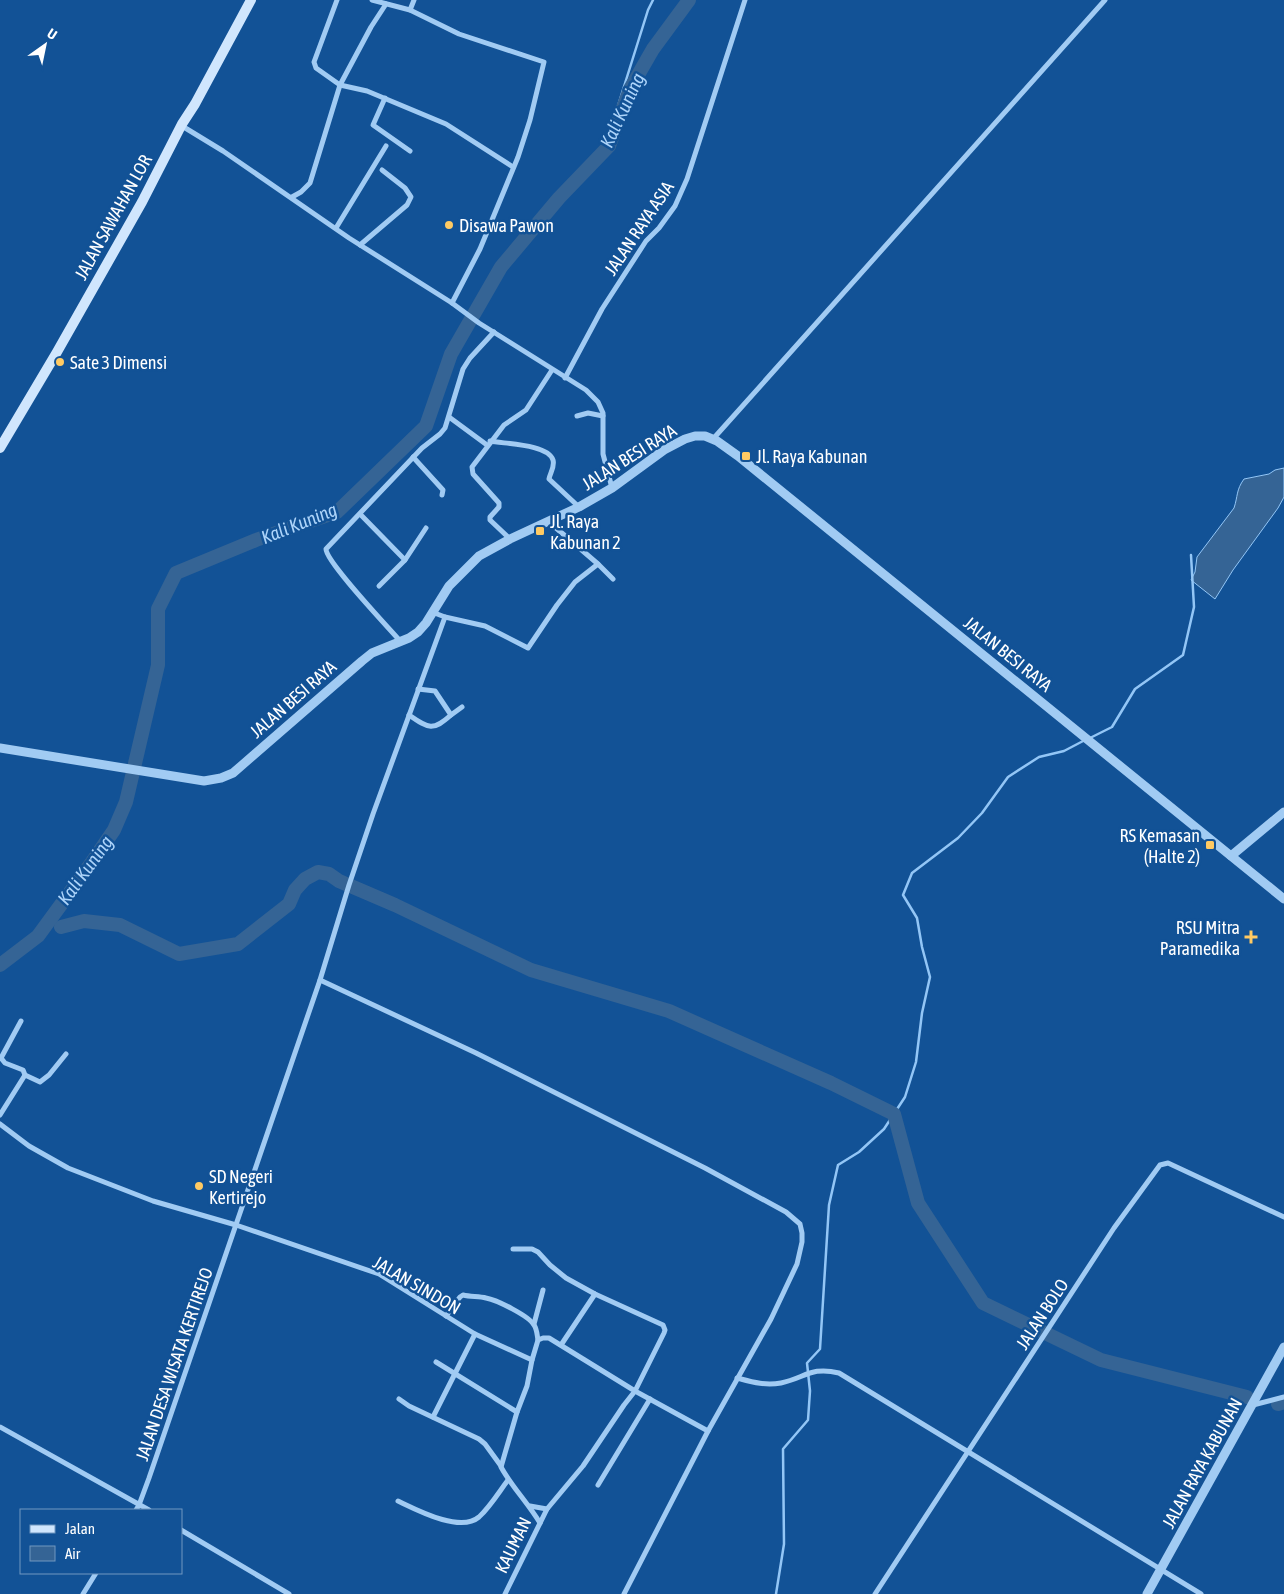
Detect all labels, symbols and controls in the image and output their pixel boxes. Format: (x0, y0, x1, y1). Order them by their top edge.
north arrow (20, 20, 70, 70)
text: U (44, 25, 60, 43)
water label: Kali Kuning (595, 69, 649, 151)
street label: JALAN SAWAHAN LOR (70, 151, 156, 283)
street label: JALAN RAYA ASIA (600, 177, 678, 279)
place label: Disawa Pawon (459, 215, 554, 236)
marker: Disawa Pawon (443, 219, 455, 231)
place label: Sate 3 Dimensi (70, 352, 167, 373)
marker: Sate 3 Dimensi (54, 356, 66, 368)
street label: JALAN BESI RAYA (578, 420, 680, 494)
place label: Jl. Raya Kabunan (756, 446, 868, 467)
marker: Jl. Raya Kabunan (740, 450, 752, 462)
water label: Kali Kuning (258, 498, 340, 548)
place label: Jl. Raya Kabunan 2 (550, 511, 621, 553)
marker: Jl. Raya Kabunan 2 (534, 525, 546, 537)
street label: JALAN BESI RAYA (960, 612, 1056, 696)
street label: JALAN BESI RAYA (246, 656, 340, 742)
place label: RS Kemasan (Halte 2) (1120, 825, 1200, 867)
water label: Kali Kuning (53, 831, 117, 909)
marker: RS Kemasan (Halte 2) (1204, 839, 1216, 851)
place label: RSU Mitra Paramedika (1160, 917, 1240, 959)
marker: RSU Mitra Paramedika (1244, 930, 1258, 944)
place label: SD Negeri Kertirejo (209, 1166, 273, 1208)
marker: SD Negeri Kertirejo (193, 1180, 205, 1192)
street label: JALAN SINDON (370, 1252, 464, 1318)
street label: JALAN DESA WISATA KERTIREJO (131, 1265, 217, 1463)
street label: JALAN BOLO (1012, 1275, 1072, 1353)
street label: JALAN RAYA KABUNAN (1158, 1394, 1246, 1532)
legend (20, 1509, 182, 1574)
street label: KAUMAN (490, 1514, 536, 1576)
text: Jalan (65, 1520, 95, 1537)
text: Air (65, 1545, 81, 1562)

